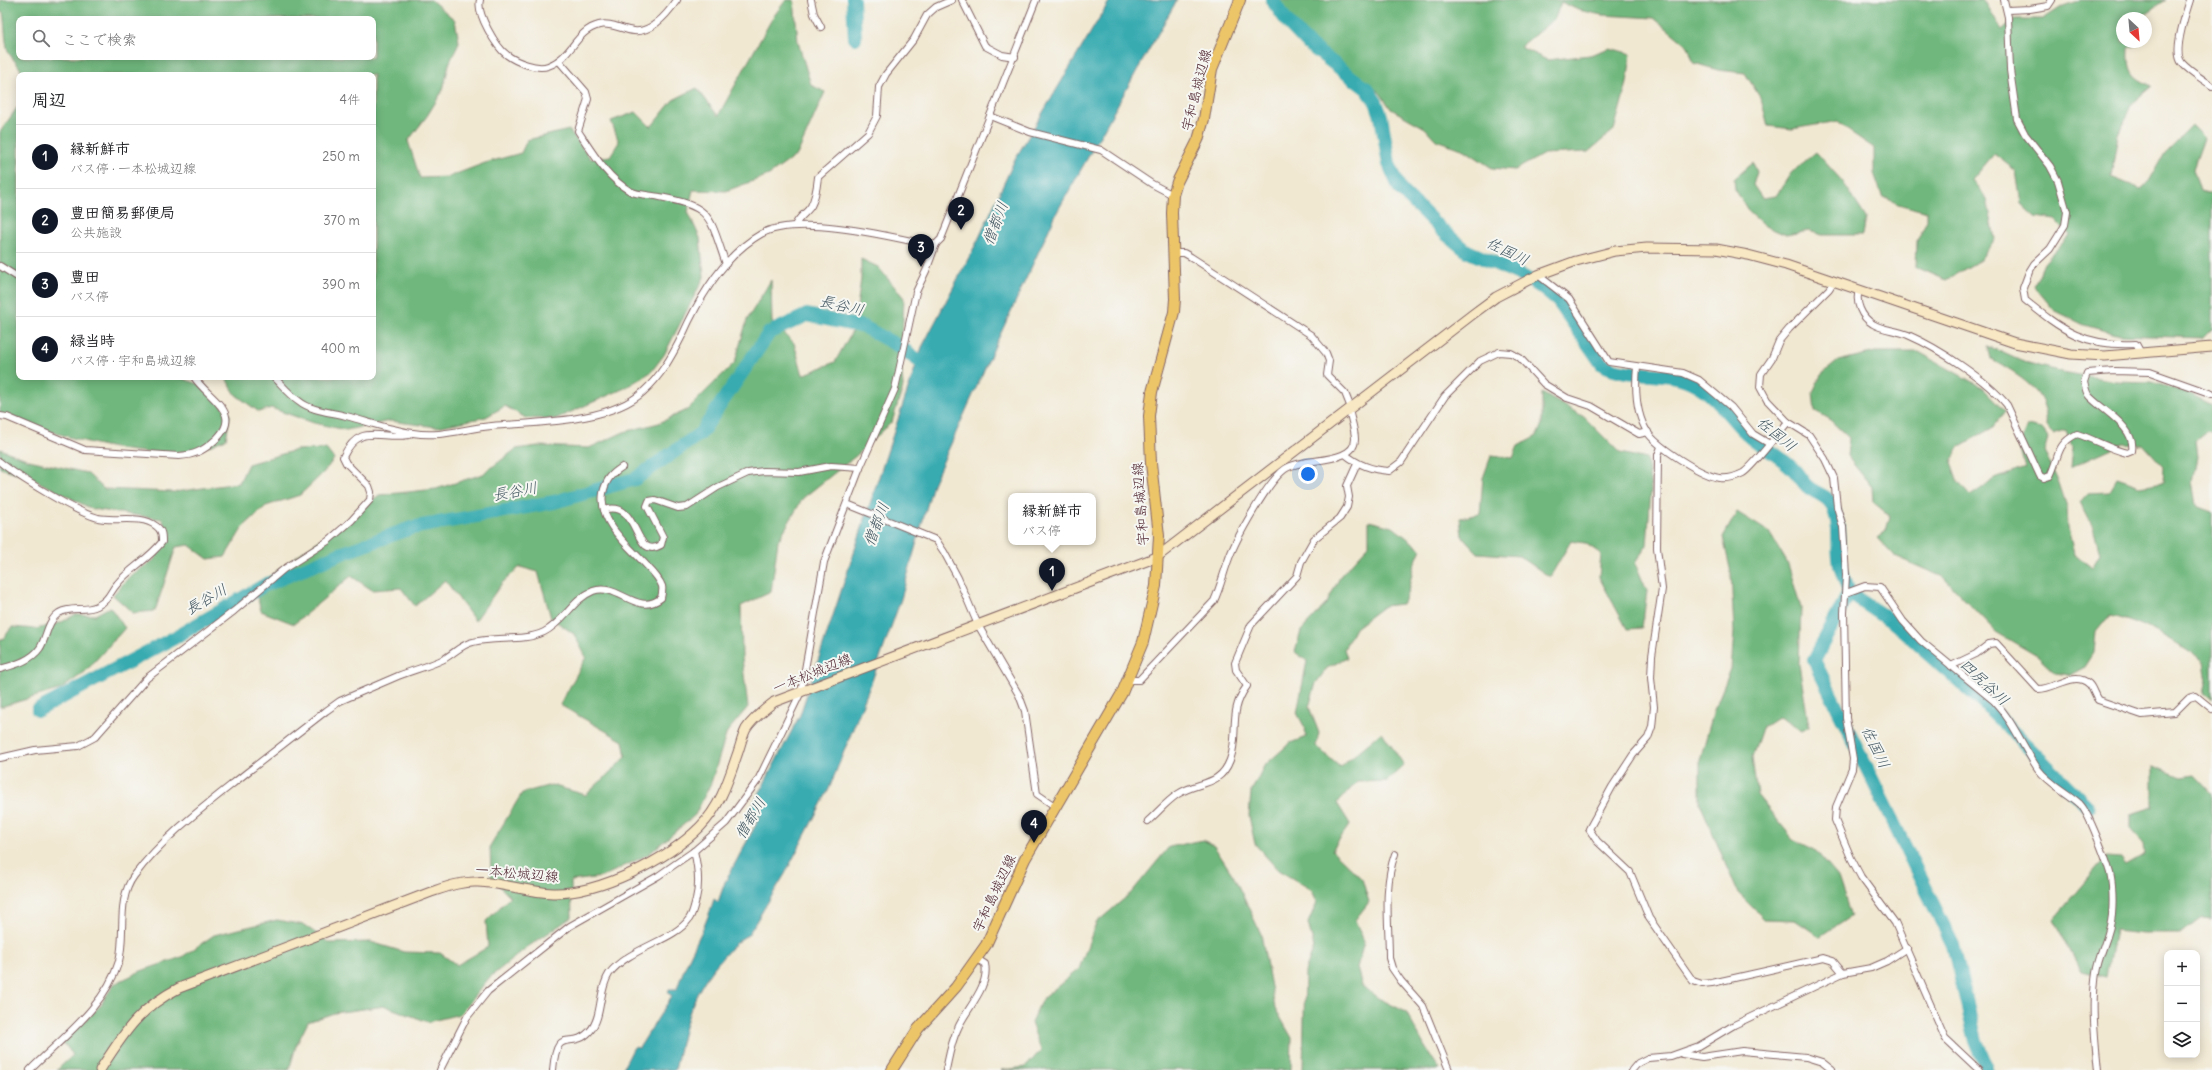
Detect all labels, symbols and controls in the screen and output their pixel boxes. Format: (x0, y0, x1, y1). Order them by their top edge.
north arrow (2116, 12, 2152, 48)
search box (16, 16, 376, 60)
icon: search (30, 27, 52, 49)
text: ここで検索 (62, 30, 137, 49)
street label: 宇和島城辺線 (1177, 47, 1215, 133)
text: 周辺 (32, 89, 66, 111)
text: 4件 (339, 91, 360, 108)
text: 縁新鮮市 (70, 139, 130, 158)
text: 1 (42, 148, 48, 165)
text: 250 m (322, 148, 360, 165)
text: バス停 · 一本松城辺線 (70, 160, 196, 177)
pin: 2 (948, 197, 974, 230)
water label: 僧都川 (978, 199, 1012, 247)
text: 豊田簡易郵便局 (70, 203, 175, 222)
text: 2 (41, 212, 49, 229)
text: 370 m (323, 212, 360, 229)
text: 公共施設 (70, 224, 122, 241)
water label: 佐国川 (1484, 233, 1532, 269)
pin: 3 (908, 234, 934, 267)
text: 豊田 (70, 267, 100, 286)
text: 3 (41, 276, 49, 293)
text: 390 m (322, 276, 360, 293)
text: バス停 (70, 288, 109, 305)
water label: 長谷川 (818, 291, 866, 319)
text: 緑当時 (70, 331, 115, 350)
text: 4 (41, 340, 49, 357)
text: 400 m (321, 340, 360, 357)
text: バス停 · 宇和島城辺線 (70, 352, 196, 369)
water label: 佐国川 (1754, 412, 1800, 456)
street label: 宇和島城辺線 (1128, 461, 1152, 547)
your location (1298, 464, 1318, 484)
water label: 長谷川 (491, 478, 539, 504)
popup (1008, 493, 1096, 545)
water label: 僧都川 (859, 500, 893, 548)
text: 縁新鮮市 (1022, 501, 1082, 520)
text: バス停 (1022, 522, 1061, 539)
pin: 1 (1039, 558, 1065, 591)
water label: 長谷川 (182, 580, 230, 618)
street label: 一本松城辺線 (770, 649, 854, 697)
water label: 四尻谷川 (1957, 655, 2013, 709)
water label: 佐国川 (1858, 723, 1894, 771)
water label: 僧都川 (730, 794, 770, 842)
pin: 4 (1021, 810, 1047, 843)
street label: 宇和島城辺線 (968, 851, 1020, 935)
street label: 一本松城辺線 (474, 860, 560, 886)
map controls (2164, 950, 2200, 1058)
button: + (2164, 950, 2200, 986)
button: − (2164, 986, 2200, 1022)
button: layers (2164, 1022, 2200, 1058)

